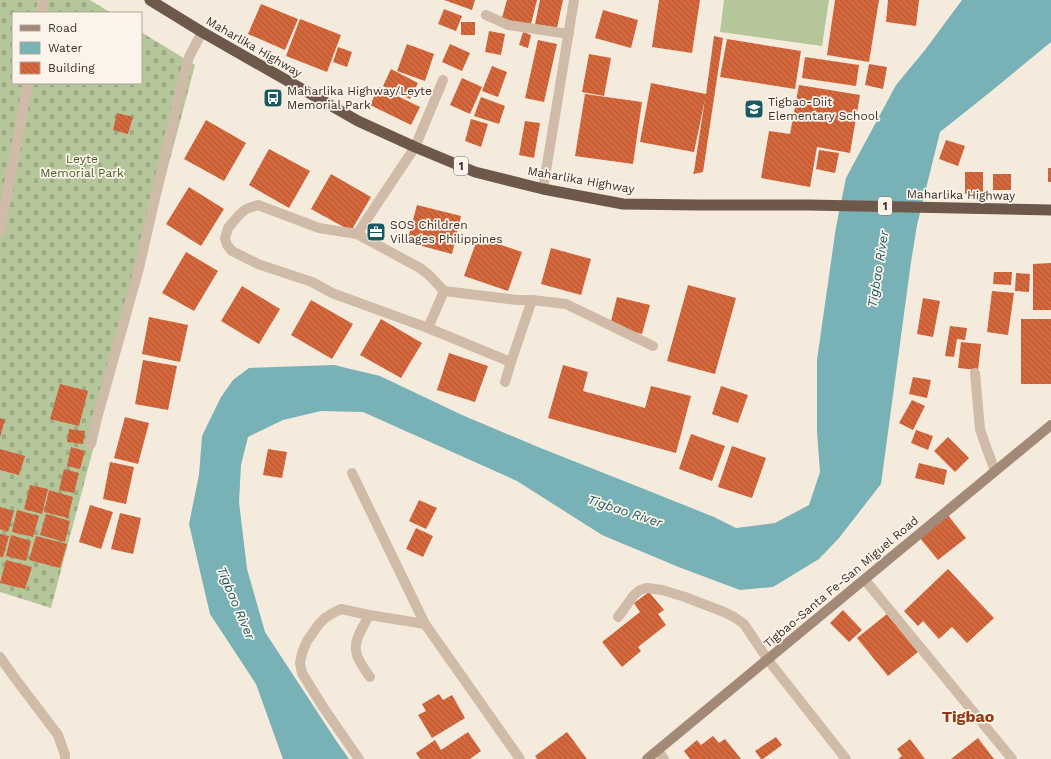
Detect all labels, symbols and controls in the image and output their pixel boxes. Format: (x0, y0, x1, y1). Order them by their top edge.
legend (12, 12, 142, 84)
street label: Maharlika Highway (204, 14, 305, 81)
text: Road (48, 21, 77, 35)
text: Water (48, 41, 83, 55)
text: Building (48, 61, 95, 75)
place label: Maharlika Highway/Leyte Memorial Park (287, 84, 432, 112)
bus stop icon: Maharlika Highway/Leyte Memorial Park (262, 87, 284, 109)
place label: Tigbao-Diit Elementary School (768, 95, 879, 123)
school or university icon: Tigbao-Diit Elementary School (743, 98, 765, 120)
park label: Leyte Memorial Park (40, 152, 124, 180)
road number: 1 (454, 157, 468, 175)
street label: Maharlika Highway (526, 164, 636, 196)
street label: Maharlika Highway (907, 187, 1016, 203)
road number: 1 (878, 197, 892, 215)
place label: SOS Children Villages Philippines (390, 218, 503, 246)
office icon: SOS Children Villages Philippines (365, 221, 387, 243)
water label: Tigbao River (865, 229, 892, 309)
water label: Tigbao River (586, 492, 665, 530)
street label: Tigbao-Santa Fe-San Miguel Road (761, 513, 921, 651)
water label: Tigbao River (214, 564, 258, 643)
district label: Tigbao (942, 707, 995, 726)

